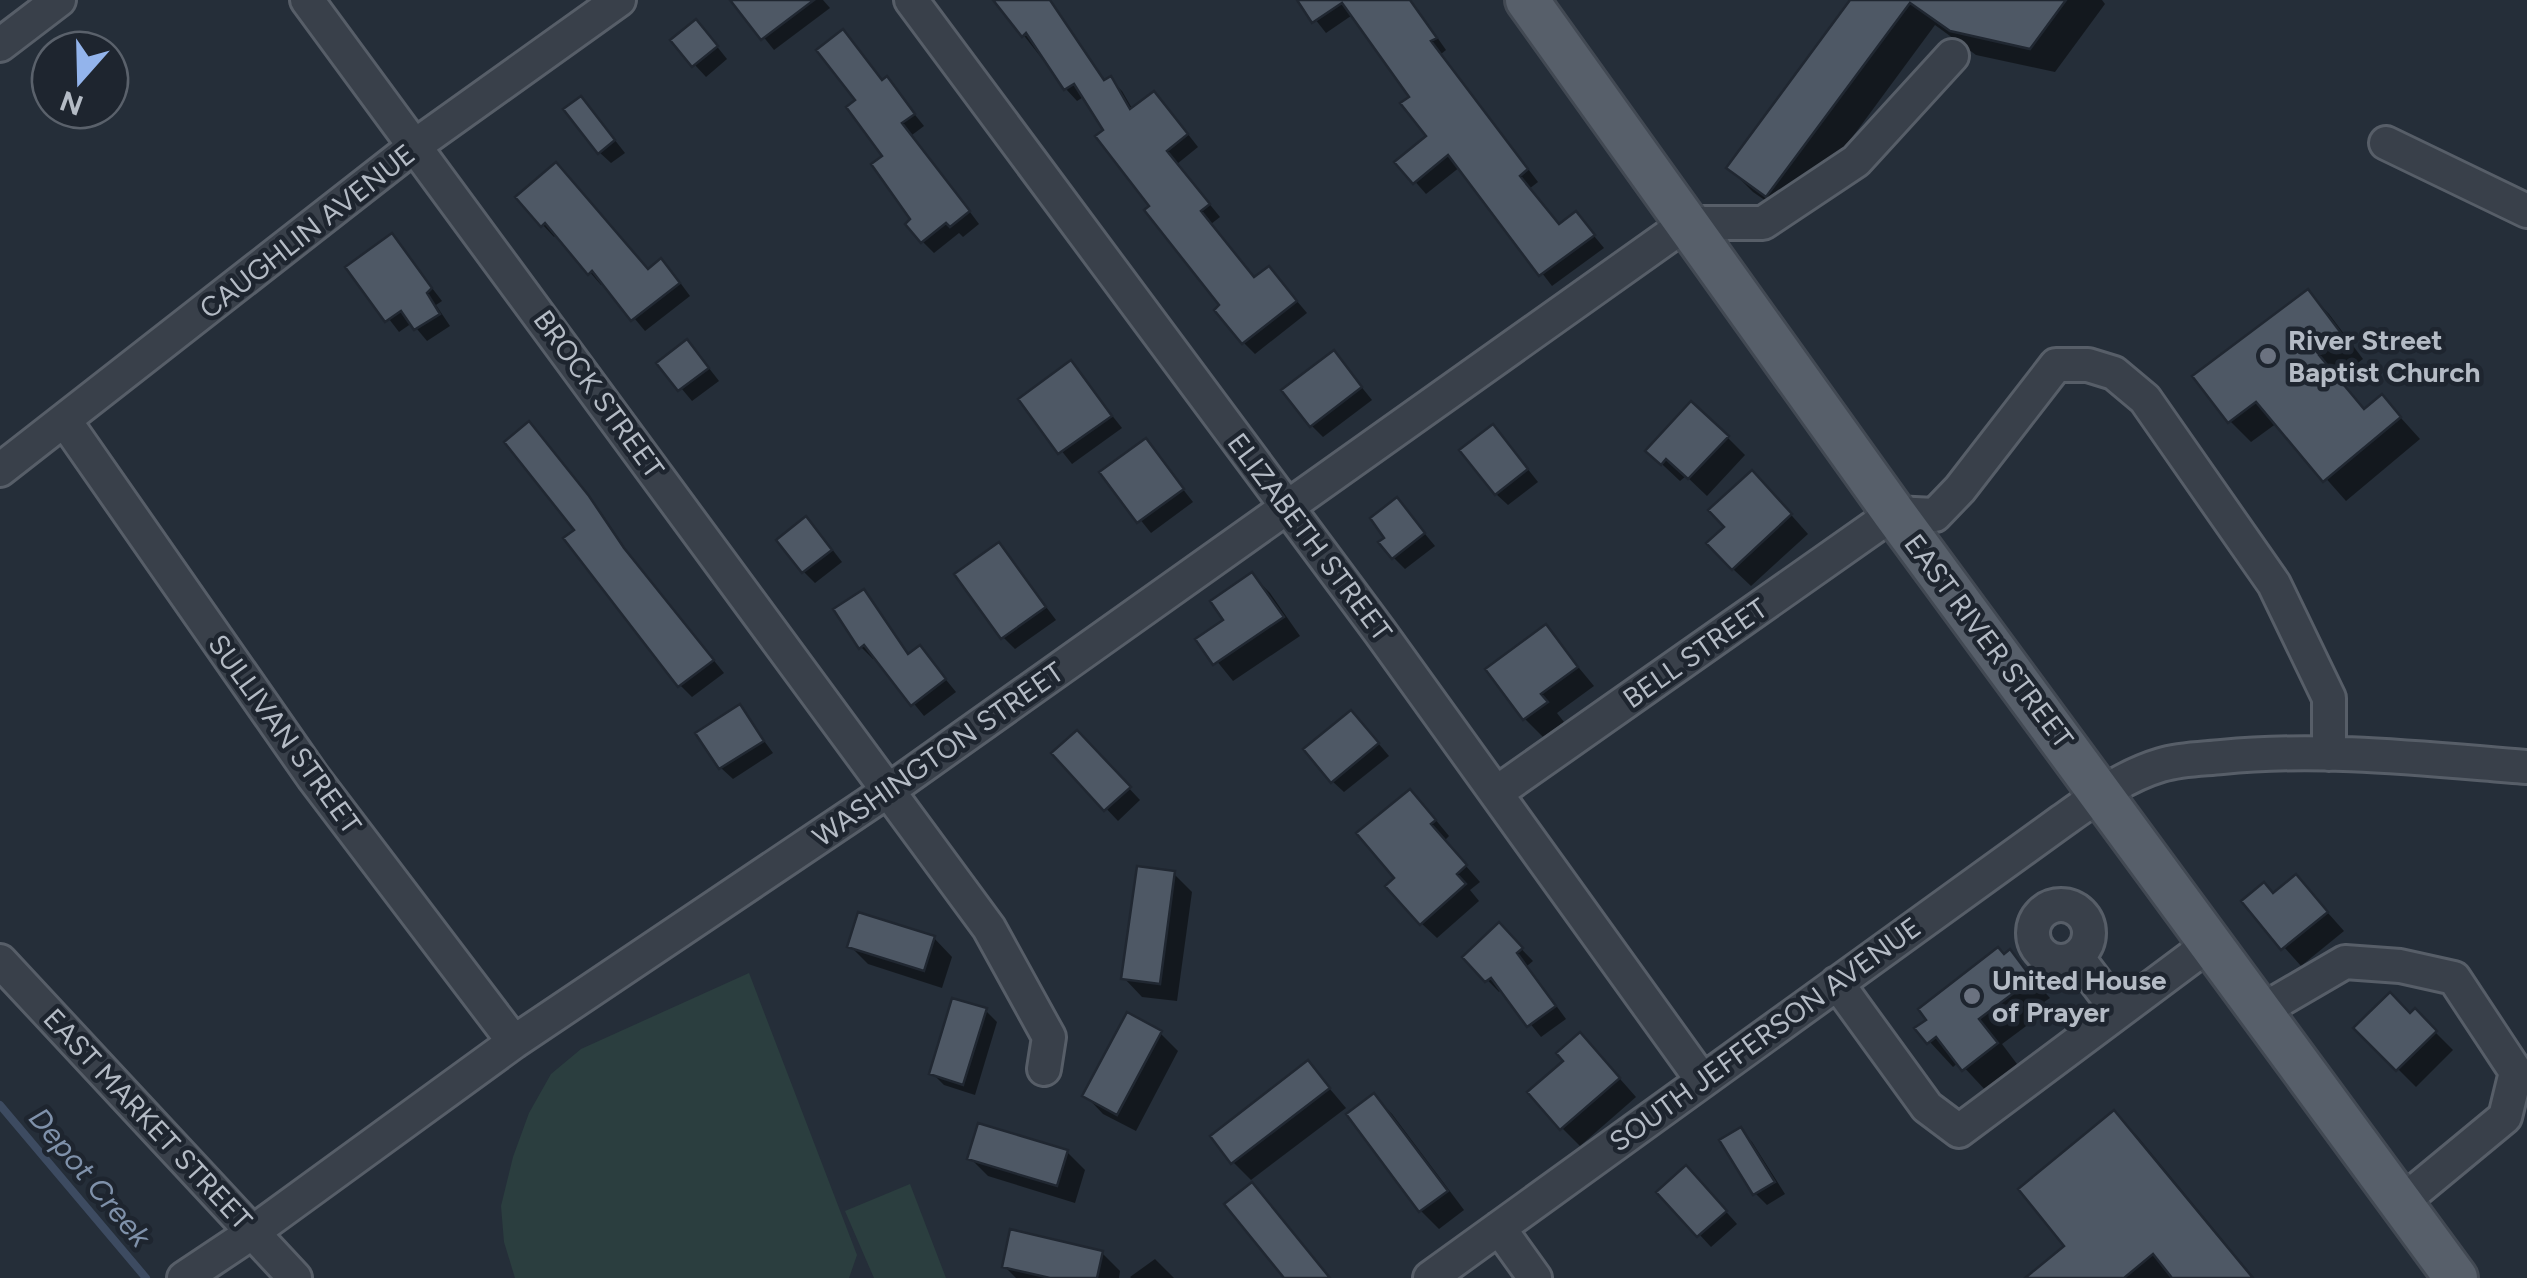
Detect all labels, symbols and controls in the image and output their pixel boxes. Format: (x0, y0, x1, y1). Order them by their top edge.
north arrow (30, 30, 130, 130)
text: N (55, 84, 87, 123)
street label: CAUGHLIN AVENUE (193, 136, 421, 326)
street label: BROCK STREET (527, 303, 672, 485)
place label: River Street Baptist Church (2288, 323, 2480, 389)
marker: River Street Baptist Church (2257, 345, 2279, 367)
street label: ELIZABETH STREET (1221, 426, 1400, 648)
street label: EAST RIVER STREET (1897, 527, 2081, 755)
street label: BELL STREET (1616, 590, 1774, 715)
street label: SULLIVAN STREET (201, 628, 369, 841)
street label: WASHINGTON STREET (806, 654, 1070, 853)
street label: SOUTH JEFFERSON AVENUE (1603, 910, 1927, 1158)
place label: United House of Prayer (1992, 963, 2167, 1029)
marker: United House of Prayer (1961, 985, 1983, 1007)
street label: EAST MARKET STREET (37, 1001, 260, 1237)
water label: Depot Creek (21, 1100, 160, 1255)

